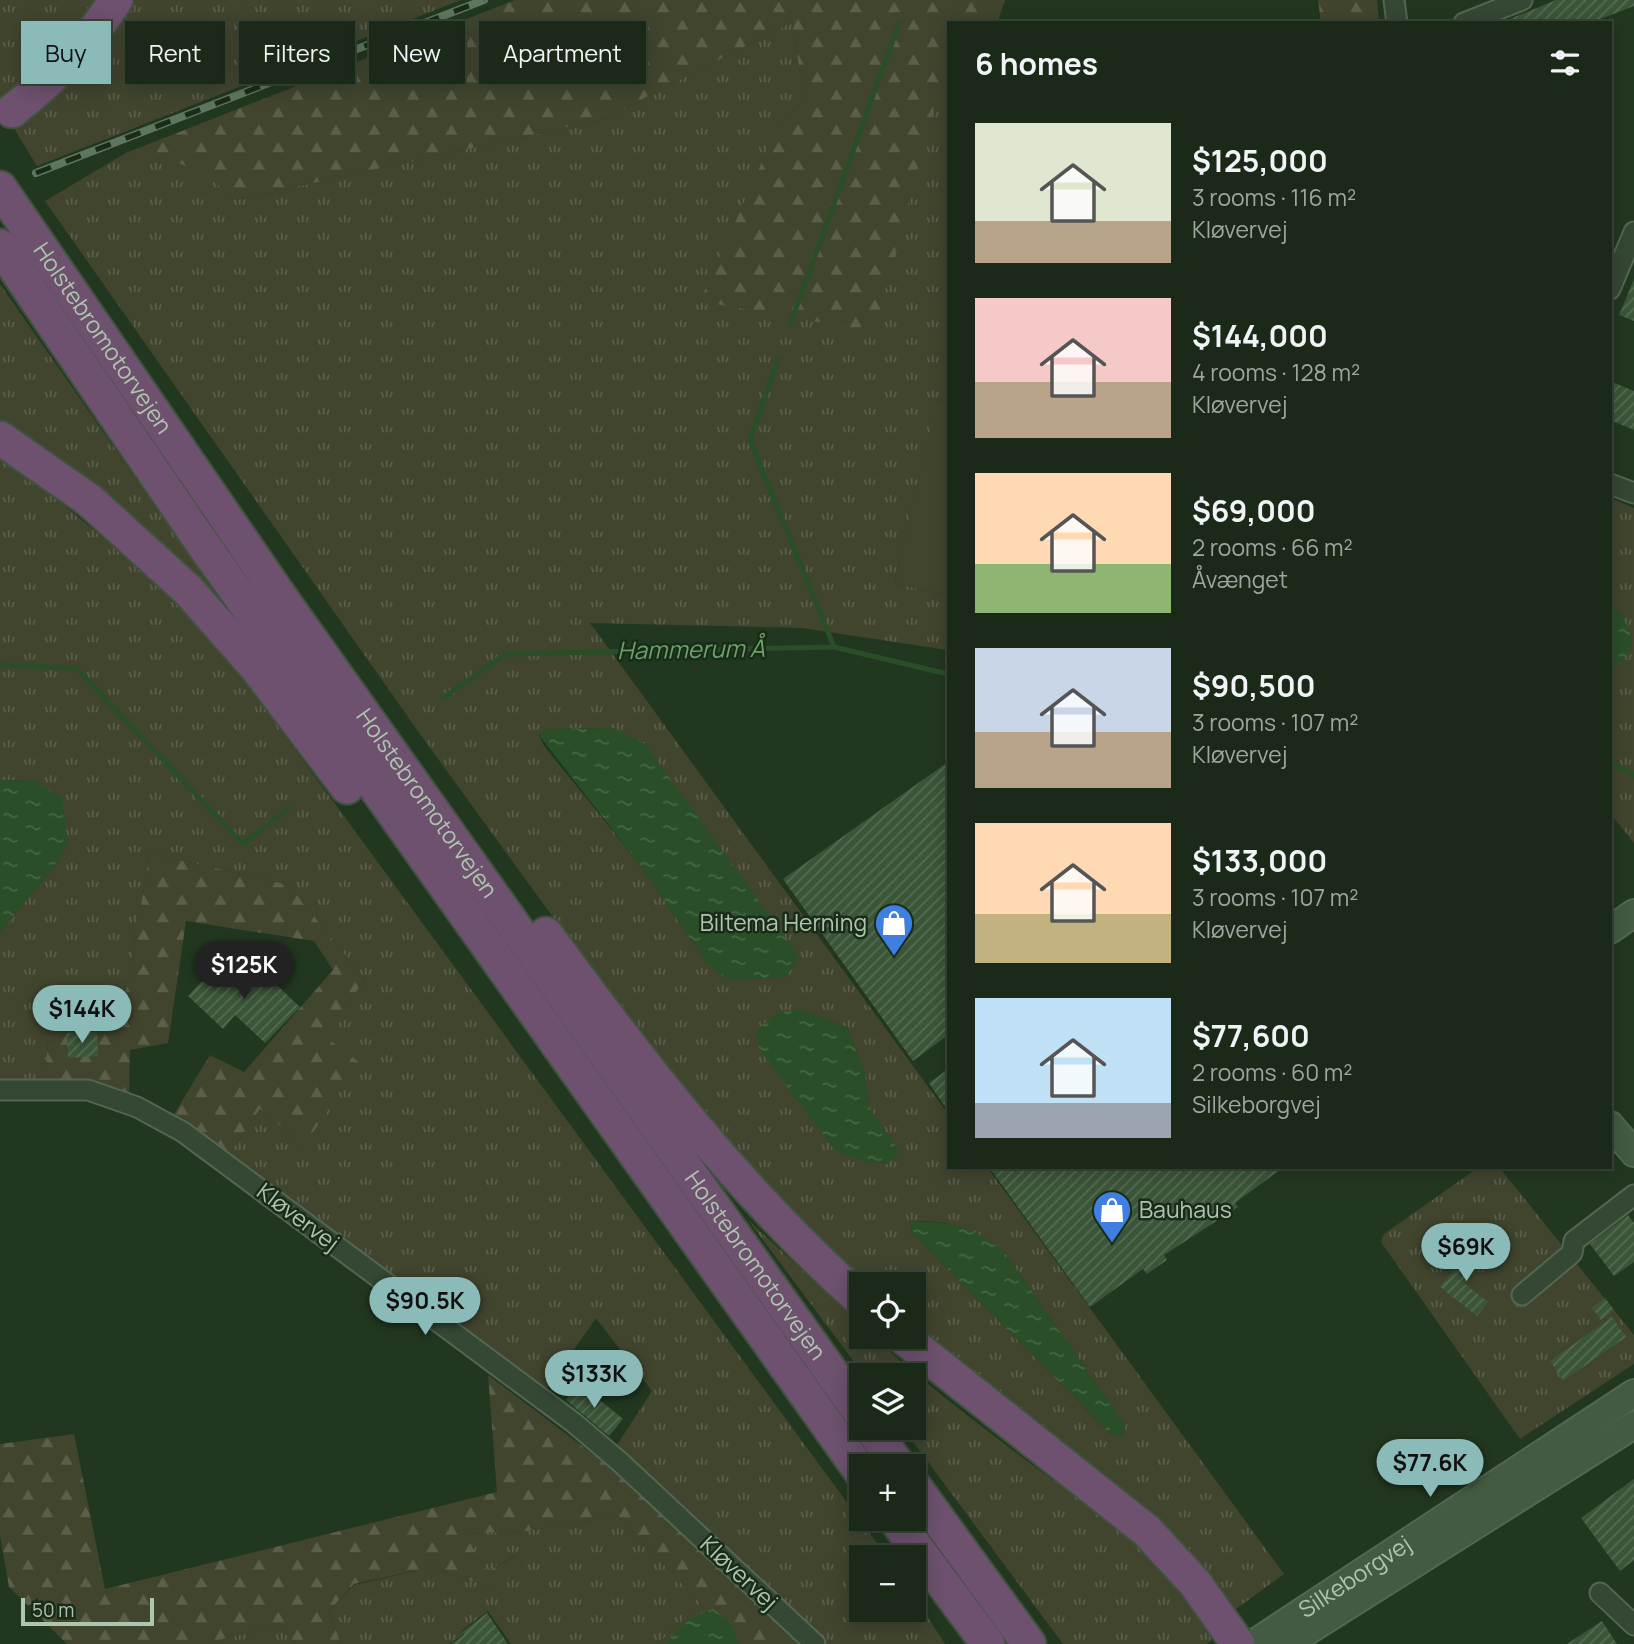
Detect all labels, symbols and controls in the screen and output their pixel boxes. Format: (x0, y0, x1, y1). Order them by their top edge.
chip: Buy (21, 21, 111, 84)
chip: Rent (125, 21, 225, 84)
chip: Filters (239, 21, 355, 84)
chip: New (369, 21, 465, 84)
chip: Apartment (479, 21, 646, 84)
text: 6 homes (975, 43, 1098, 84)
icon: filters (1546, 44, 1584, 82)
text: $125,000 (1192, 140, 1328, 181)
icon: home (1031, 151, 1115, 235)
text: 3 rooms · 116 m² (1192, 181, 1356, 213)
text: Kløvervej (1192, 213, 1288, 245)
street label: Holstebromotorvejen (27, 236, 181, 440)
text: $144,000 (1192, 315, 1328, 356)
icon: home (1031, 326, 1115, 410)
text: 4 rooms · 128 m² (1192, 356, 1360, 388)
text: Kløvervej (1192, 388, 1288, 420)
text: $69,000 (1192, 490, 1316, 531)
icon: home (1031, 501, 1115, 585)
text: 2 rooms · 66 m² (1192, 531, 1353, 563)
text: Åvænget (1192, 563, 1288, 595)
water label: Hammerum Å (617, 631, 766, 666)
text: $90,500 (1192, 665, 1315, 706)
icon: home (1031, 676, 1115, 760)
street label: Holstebromotorvejen (350, 702, 506, 904)
text: 3 rooms · 107 m² (1192, 706, 1358, 738)
text: Kløvervej (1192, 738, 1288, 770)
text: $133,000 (1192, 840, 1327, 881)
icon: home (1031, 851, 1115, 935)
text: 3 rooms · 107 m² (1192, 881, 1358, 913)
shop icon: Biltema Herning (873, 902, 915, 957)
place label: Biltema Herning (700, 906, 867, 938)
text: Kløvervej (1192, 913, 1288, 945)
pin: $125K (195, 942, 293, 1001)
text: $125K (211, 948, 277, 980)
pin: $144K (33, 986, 131, 1045)
text: $144K (48, 992, 116, 1024)
text: $77,600 (1192, 1015, 1310, 1056)
icon: home (1031, 1026, 1115, 1110)
text: 2 rooms · 60 m² (1192, 1056, 1353, 1088)
text: Silkeborgvej (1192, 1088, 1321, 1120)
street label: Holstebromotorvejen (678, 1164, 835, 1366)
street label: Kløvervej (251, 1175, 346, 1258)
shop icon: Bauhaus (1091, 1189, 1133, 1244)
place label: Bauhaus (1139, 1193, 1232, 1225)
pin: $69K (1425, 1224, 1507, 1283)
text: $69K (1437, 1230, 1495, 1262)
map controls (849, 1272, 926, 1622)
button: locate (849, 1272, 926, 1349)
pin: $90.5K (368, 1278, 482, 1337)
text: $90.5K (385, 1284, 465, 1316)
pin: $133K (545, 1350, 643, 1410)
text: $133K (561, 1357, 627, 1389)
button: layers (849, 1363, 926, 1440)
pin: $77.6K (1373, 1440, 1487, 1499)
text: $77.6K (1393, 1446, 1467, 1478)
button: + (849, 1454, 926, 1531)
street label: Silkeborgvej (1292, 1527, 1417, 1625)
street label: Kløvervej (694, 1528, 786, 1617)
button: − (849, 1545, 926, 1622)
scale bar (21, 1595, 154, 1627)
text: 50 m (32, 1597, 74, 1623)

